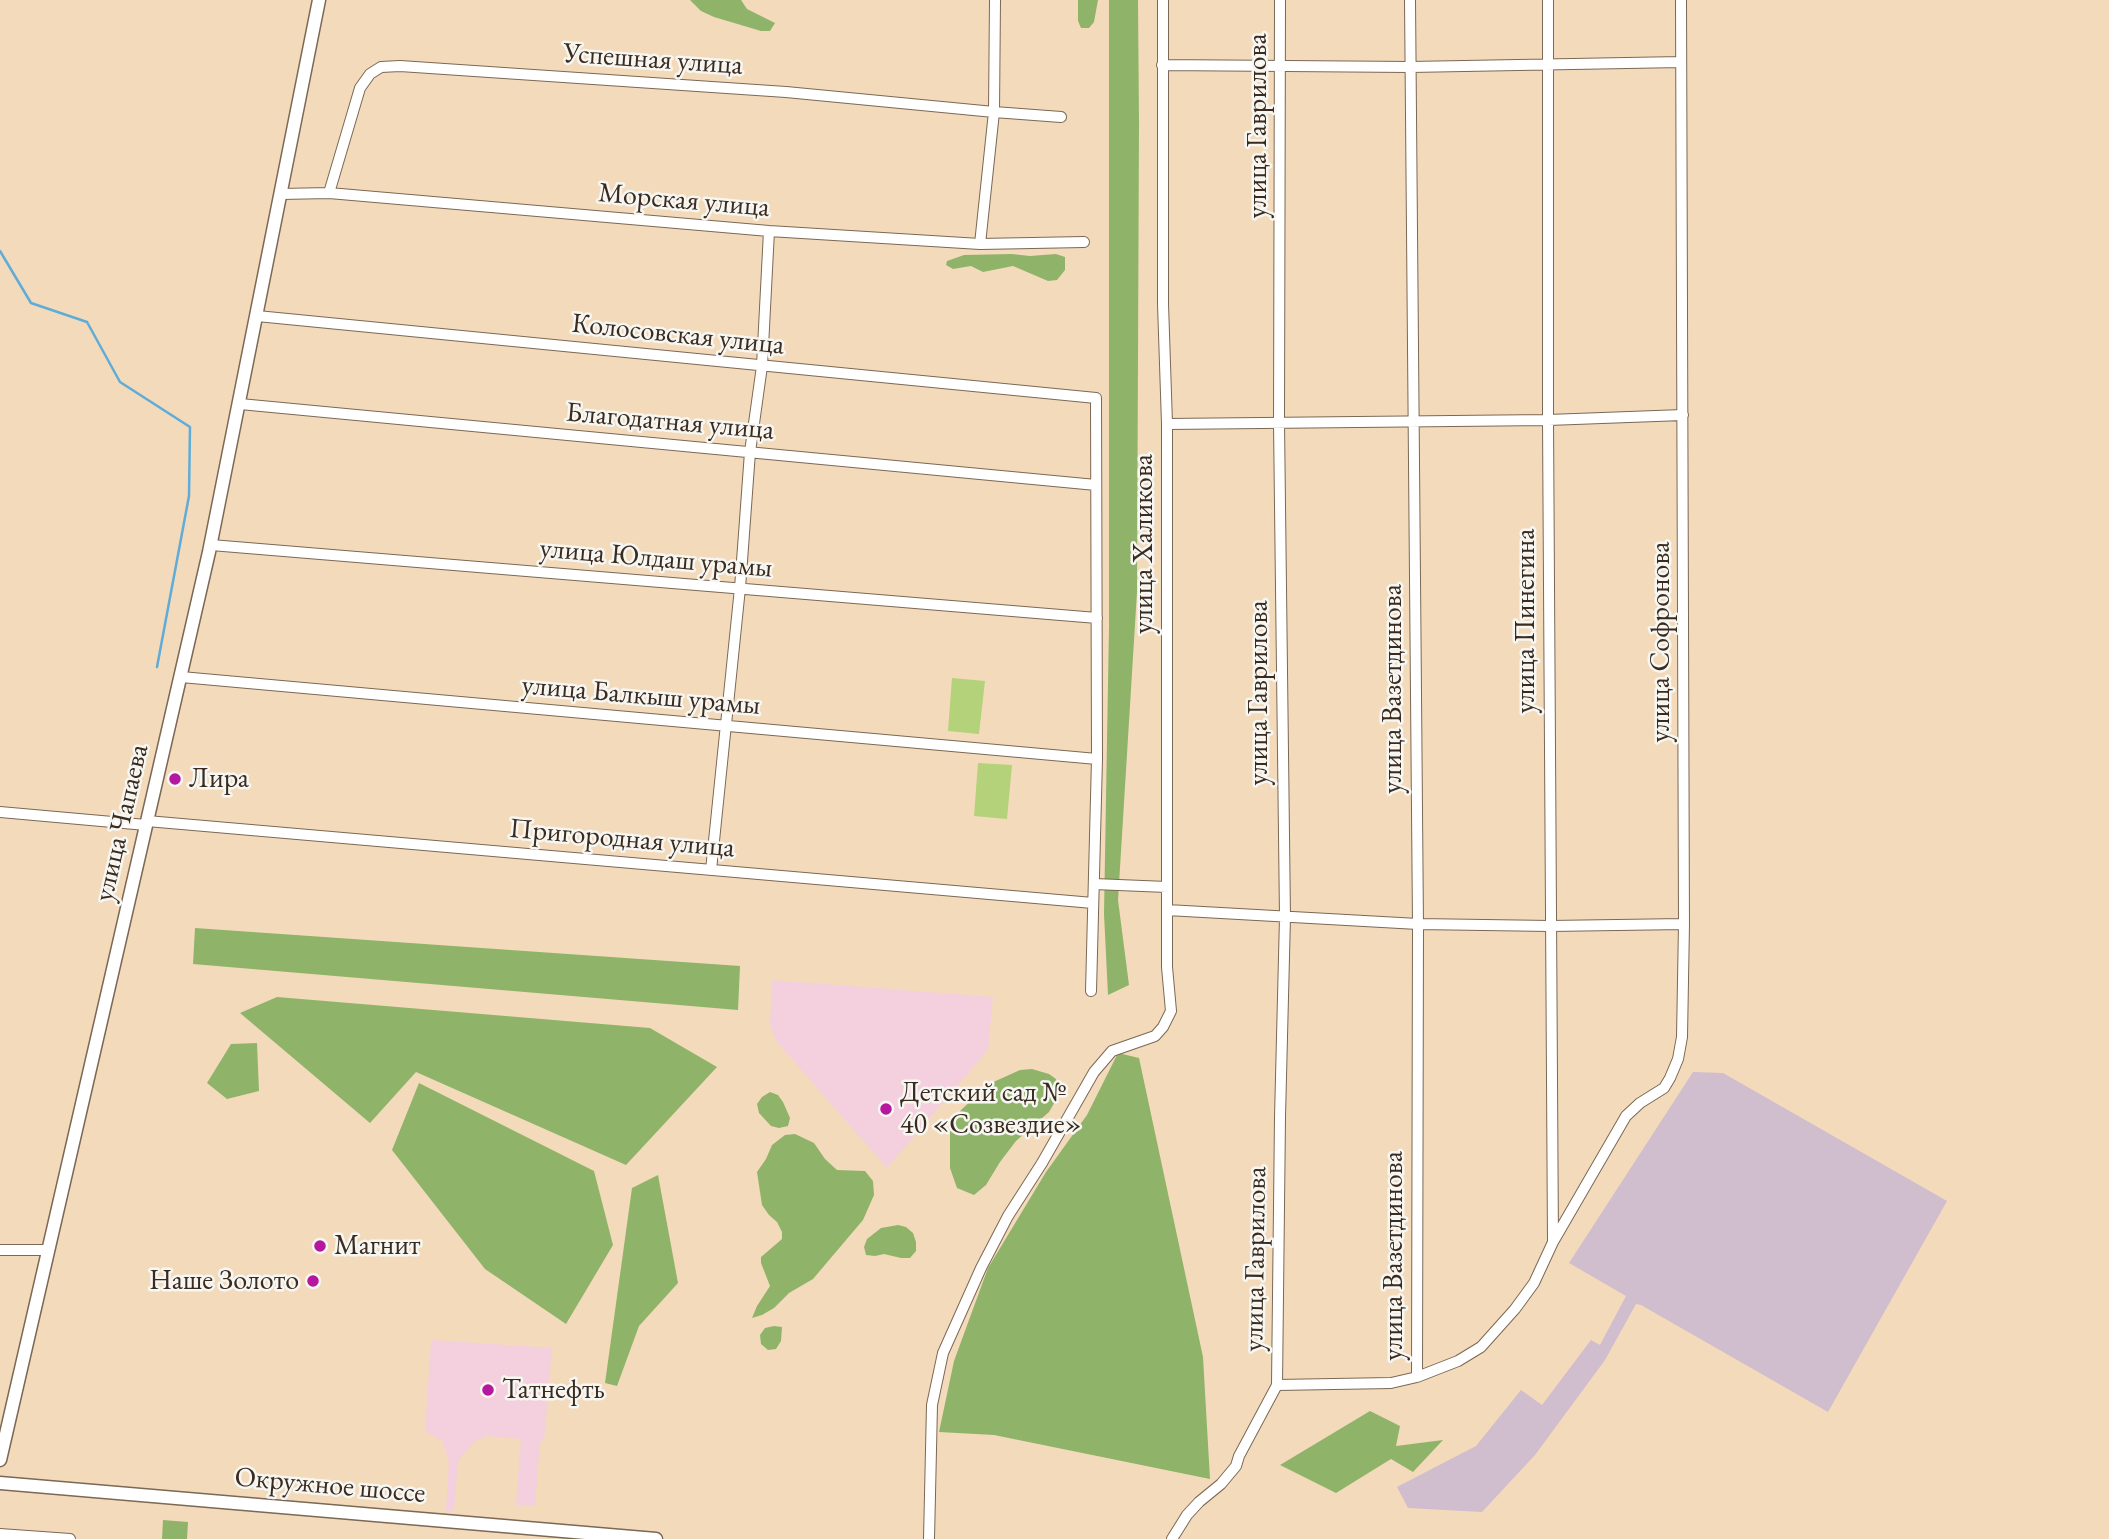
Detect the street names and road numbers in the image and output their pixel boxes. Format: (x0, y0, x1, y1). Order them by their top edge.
street label: улица Гаврилова (1241, 33, 1275, 219)
street label: Успешная улица (562, 37, 744, 83)
street label: Морская улица (597, 177, 771, 225)
street label: Колосовская улица (570, 307, 786, 363)
street label: Благодатная улица (565, 396, 775, 448)
street label: улица Халикова (1127, 454, 1161, 634)
street label: улица Пинегина (1509, 529, 1543, 713)
street label: улица Юлдаш урамы (538, 532, 774, 586)
street label: улица Софронова (1644, 542, 1678, 742)
street label: улица Вазетдинова (1376, 584, 1410, 794)
street label: улица Гаврилова (1242, 600, 1276, 786)
street label: улица Балкыш урамы (520, 669, 762, 723)
street label: улица Чапаева (88, 741, 156, 905)
street label: Пригородная улица (508, 812, 736, 866)
street label: улица Вазетдинова (1377, 1151, 1411, 1361)
street label: улица Гаврилова (1238, 1166, 1274, 1352)
street label: Окружное шоссе (233, 1461, 427, 1511)

